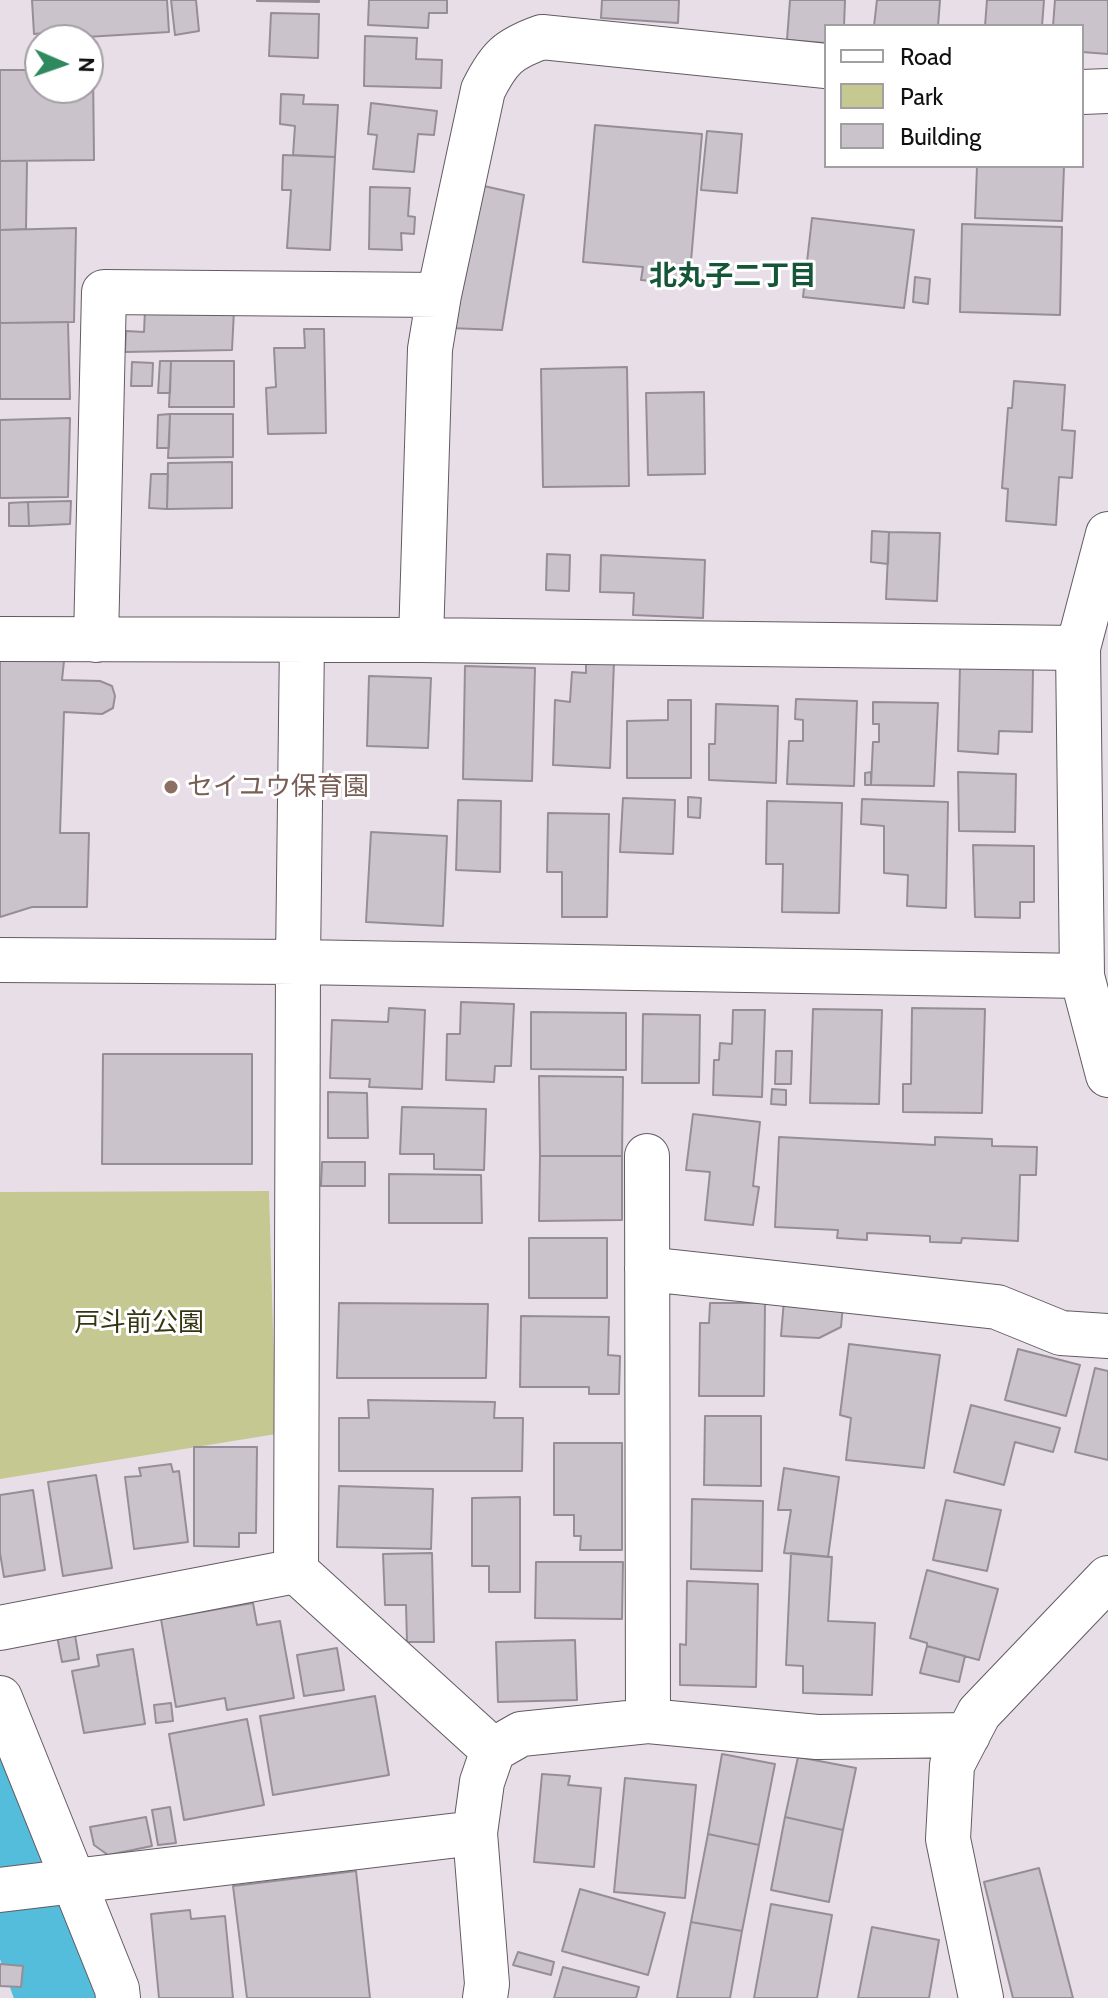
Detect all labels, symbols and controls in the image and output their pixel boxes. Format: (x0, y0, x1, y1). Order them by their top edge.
north arrow (24, 24, 104, 104)
legend (824, 24, 1084, 168)
text: Road (900, 42, 952, 71)
text: N (73, 57, 100, 73)
text: Park (900, 82, 943, 111)
text: Building (900, 122, 981, 151)
district label: 北丸子二丁目 (649, 260, 817, 294)
place label: セイユウ保育園 (187, 771, 369, 803)
marker: セイユウ保育園 (162, 778, 180, 796)
park label: 戸斗前公園 (74, 1307, 204, 1339)

